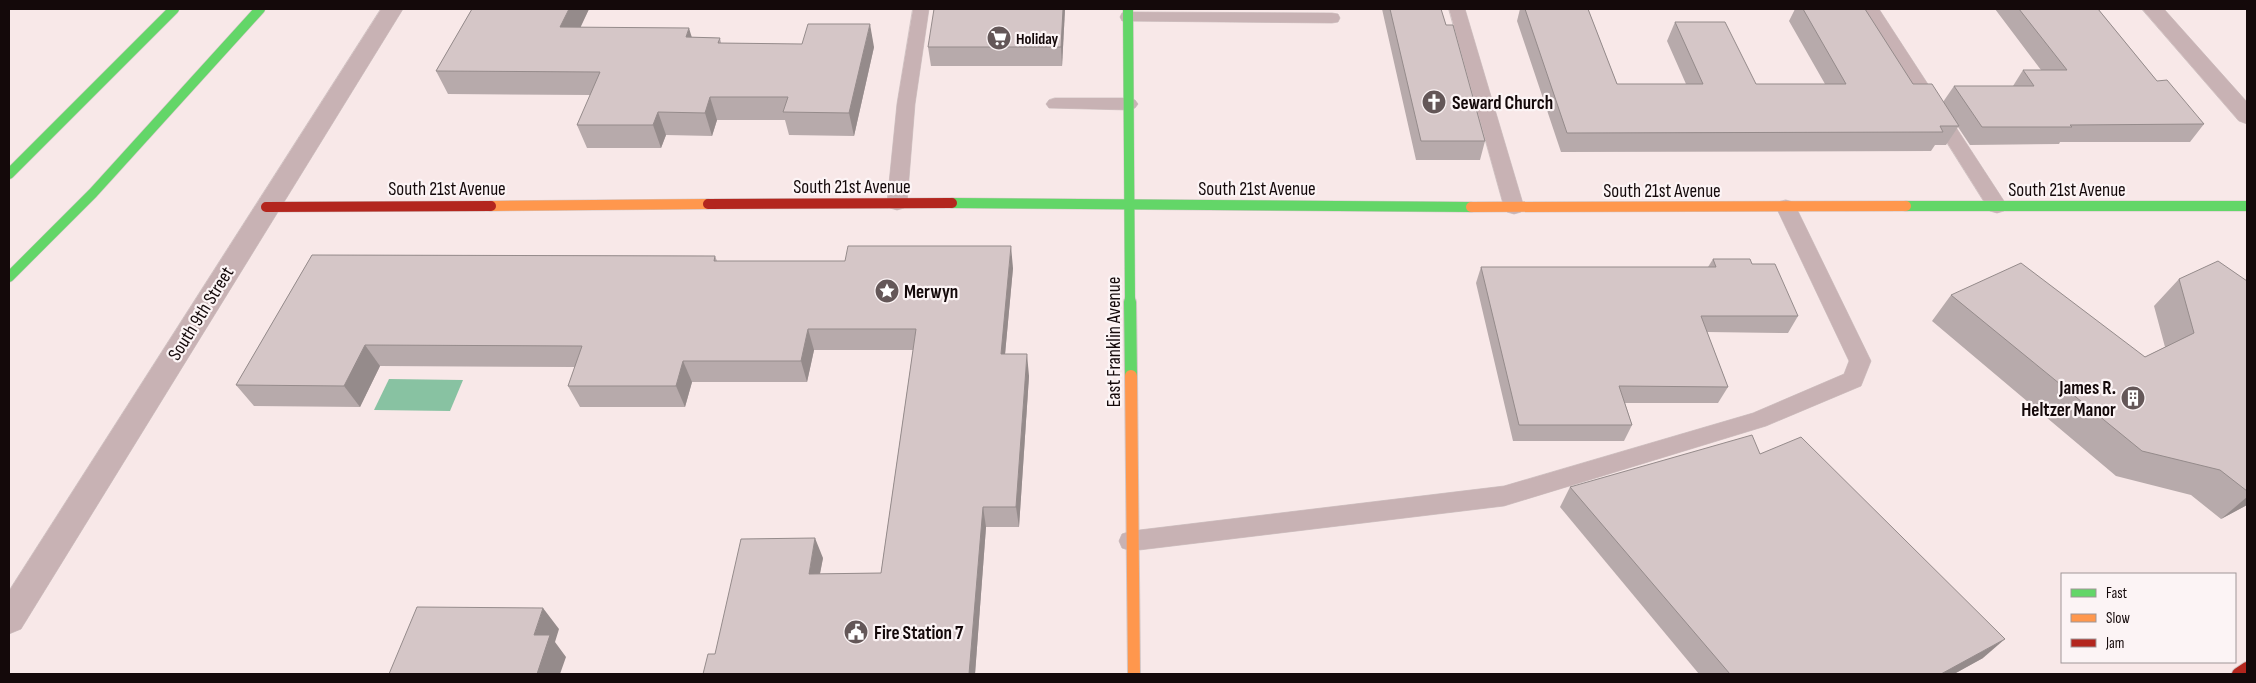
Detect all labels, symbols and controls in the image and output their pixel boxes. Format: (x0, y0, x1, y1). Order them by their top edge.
supermarket icon: Holiday (986, 25, 1012, 51)
place label: Holiday (1016, 30, 1059, 49)
church icon: Seward Church (1421, 89, 1447, 115)
place label: Seward Church (1452, 92, 1553, 115)
street label: South 21st Avenue (793, 176, 911, 199)
street label: South 21st Avenue (388, 178, 506, 201)
street label: South 21st Avenue (1198, 178, 1316, 201)
street label: South 21st Avenue (2008, 179, 2126, 202)
street label: South 21st Avenue (1603, 180, 1721, 203)
street label: South 9th Street (163, 262, 239, 365)
street label: East Franklin Avenue (1103, 277, 1126, 407)
place icon: Merwyn (874, 278, 900, 304)
place label: Merwyn (904, 281, 958, 304)
place label: James R. Heltzer Manor (2021, 377, 2116, 422)
building icon: James R. Heltzer Manor (2120, 385, 2146, 411)
legend (2061, 573, 2236, 663)
text: Fast (2106, 584, 2128, 603)
text: Slow (2106, 609, 2130, 628)
public building icon: Fire Station 7 (843, 619, 869, 645)
place label: Fire Station 7 (874, 622, 964, 645)
text: Jam (2105, 634, 2124, 653)

